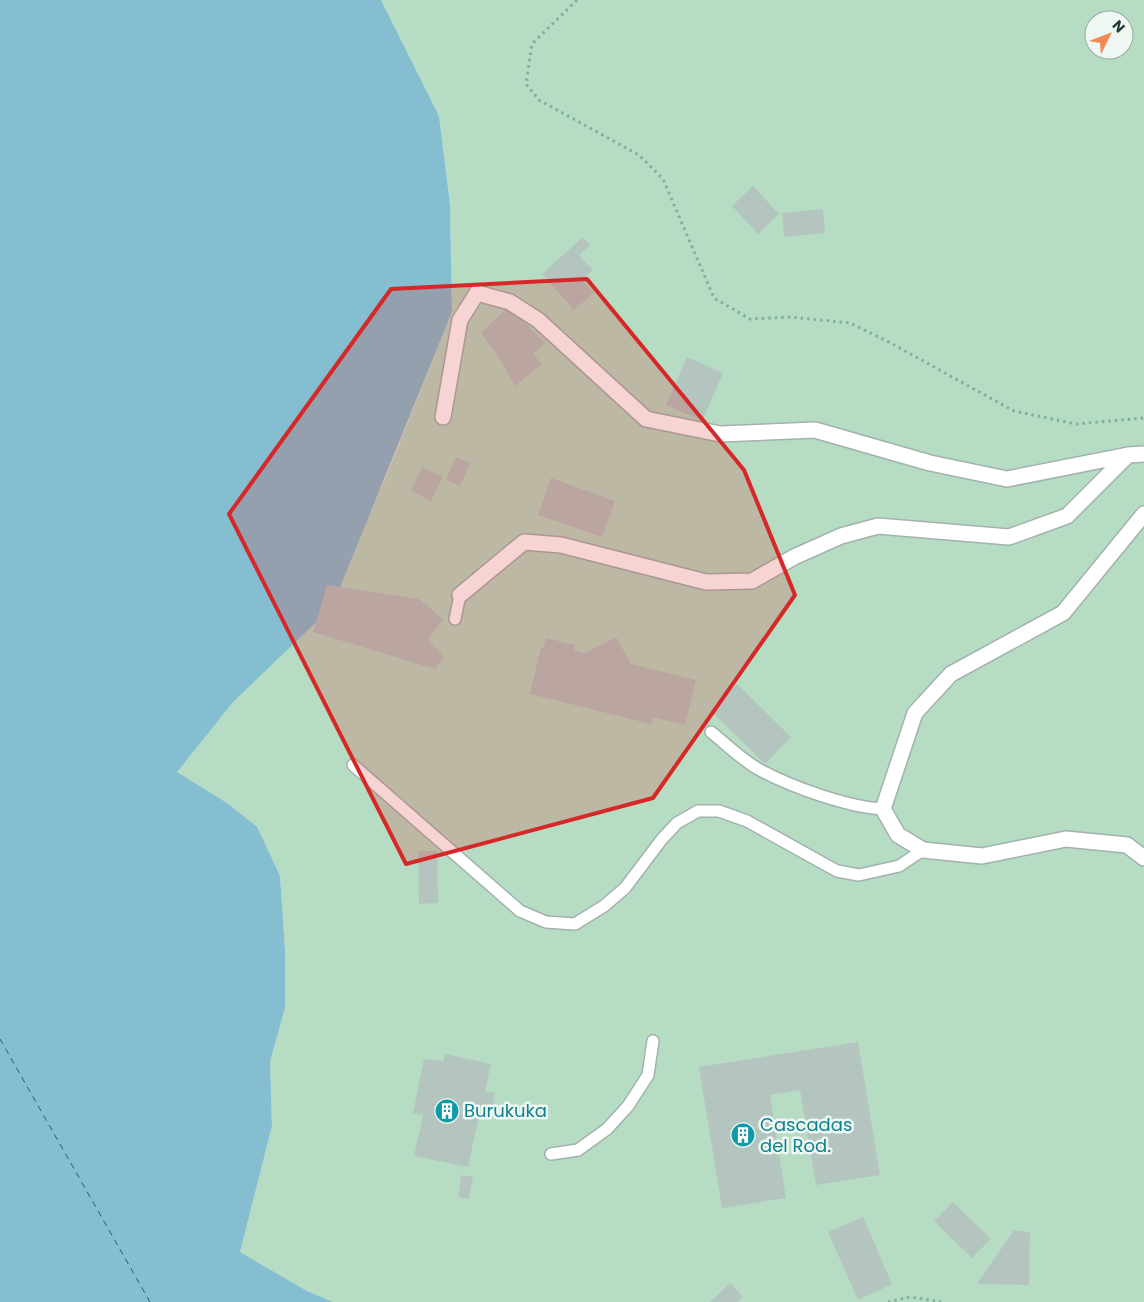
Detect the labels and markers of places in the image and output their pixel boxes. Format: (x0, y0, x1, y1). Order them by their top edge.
building icon: Burukuka (434, 1098, 460, 1124)
place label: Burukuka (464, 1098, 547, 1123)
place label: Cascadas del Rod. (760, 1112, 852, 1158)
building icon: Cascadas del Rod. (730, 1122, 756, 1148)

